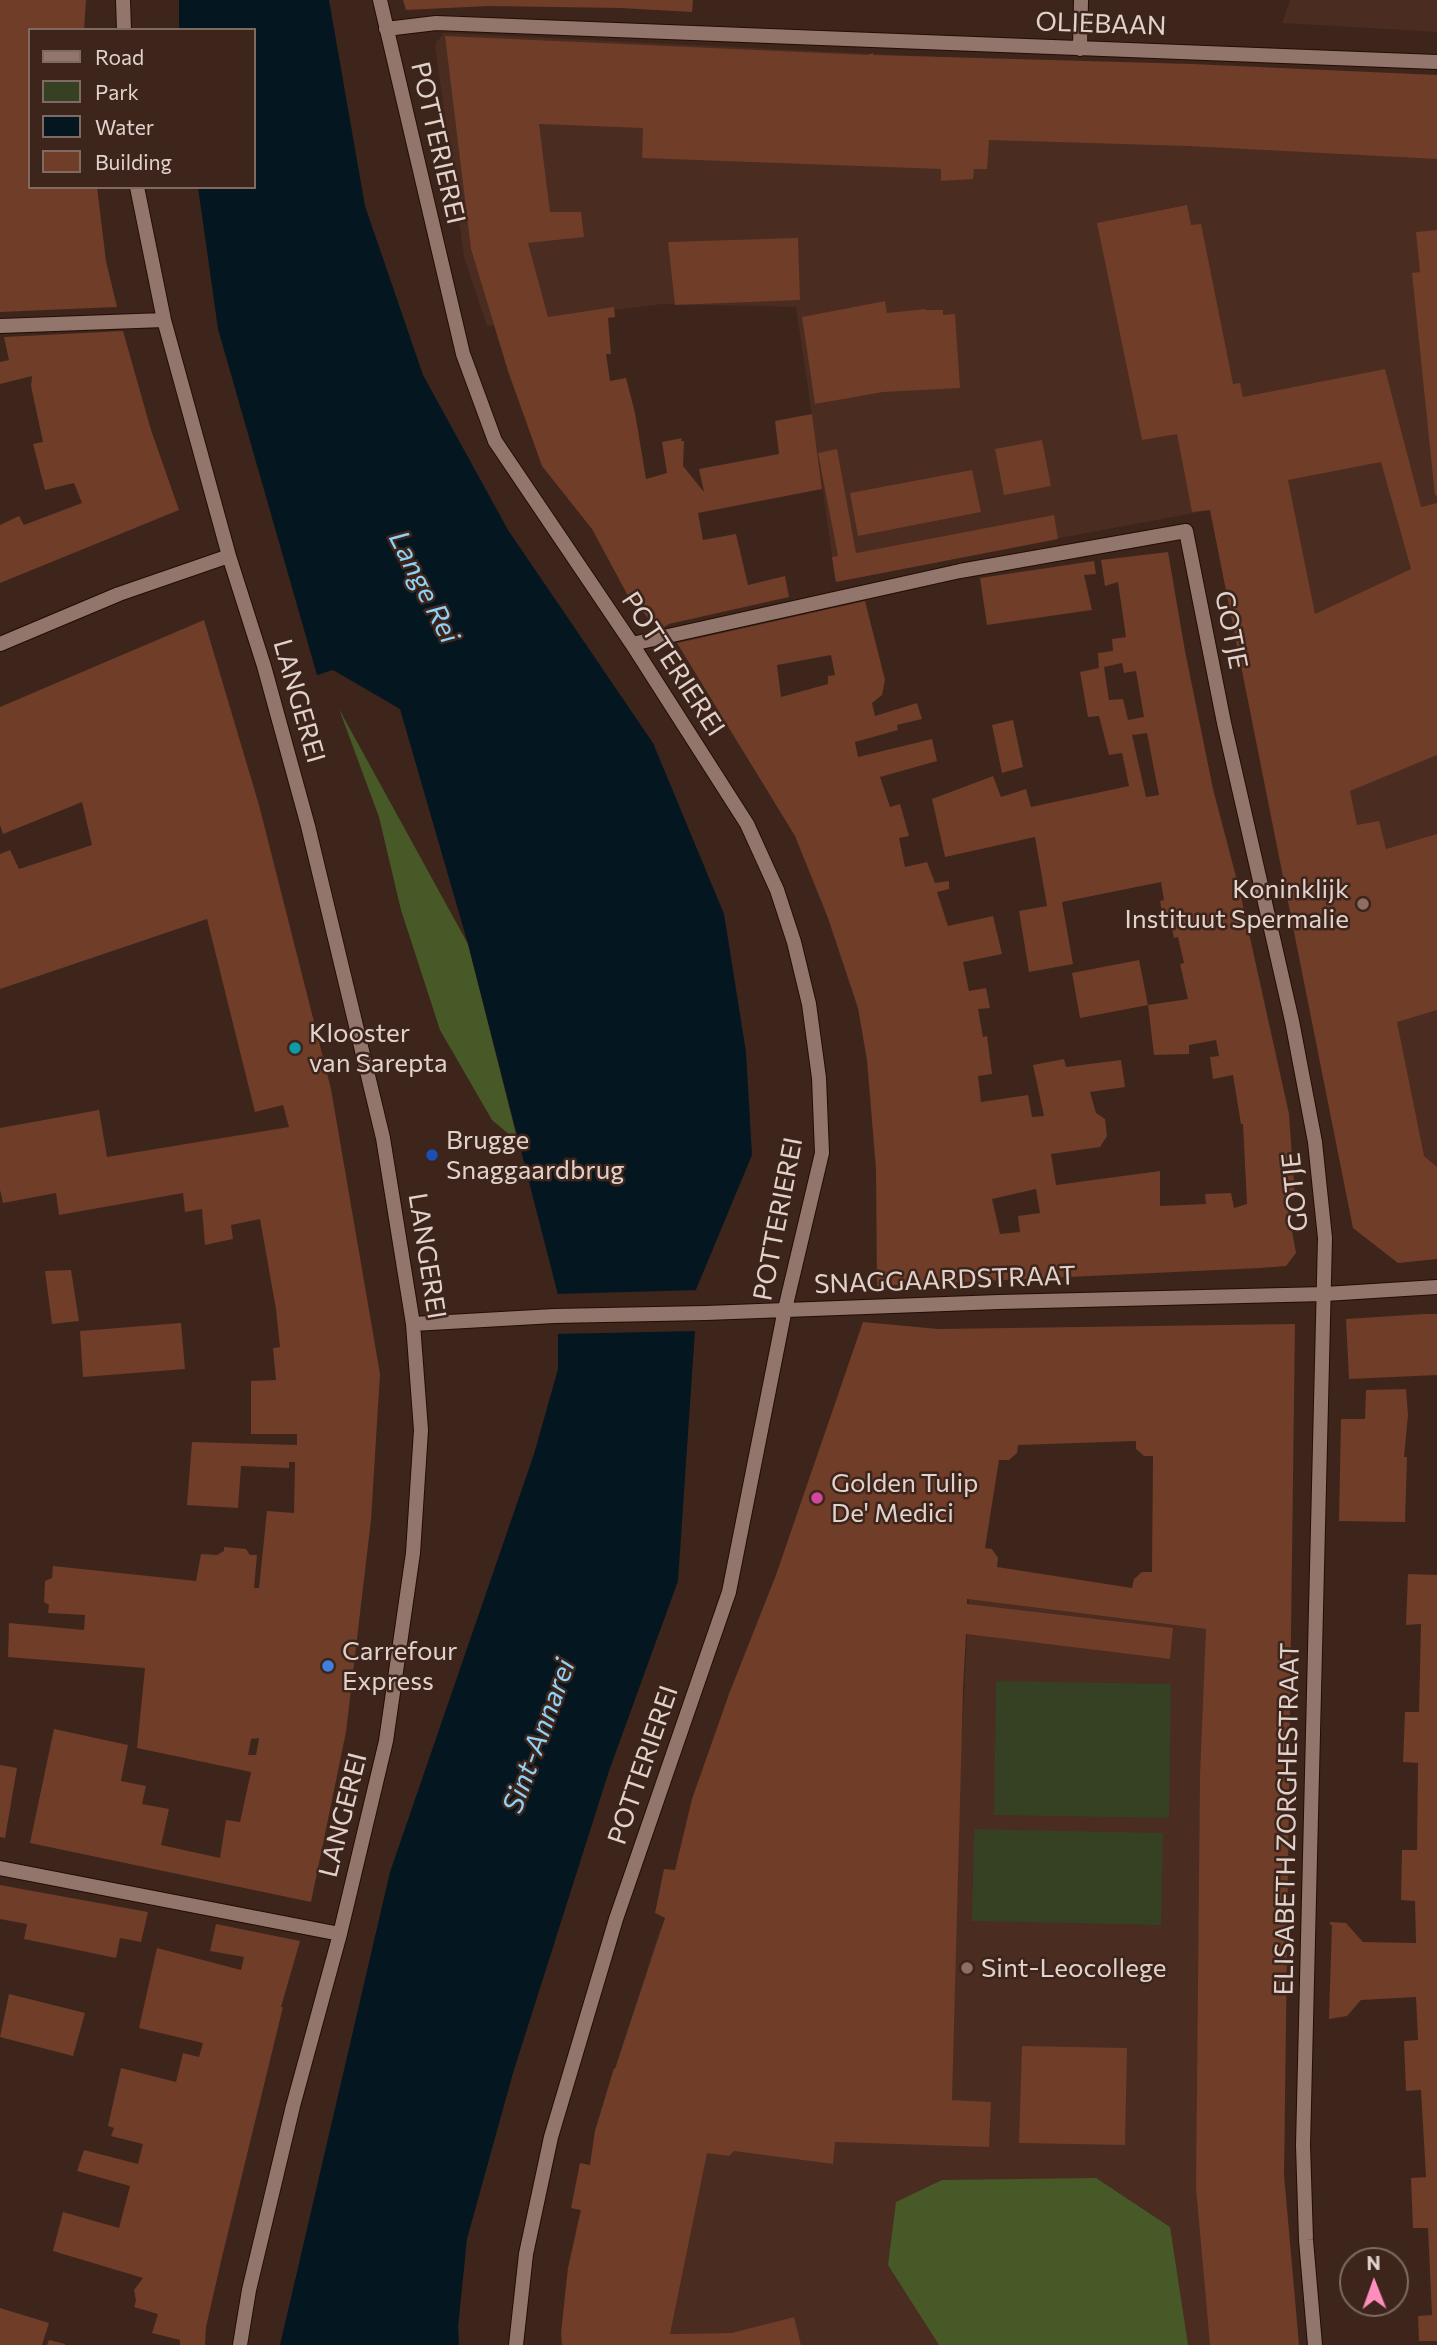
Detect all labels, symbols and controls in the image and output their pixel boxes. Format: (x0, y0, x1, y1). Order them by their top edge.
street label: OLIEBAAN (1035, 6, 1167, 42)
legend (28, 28, 256, 189)
text: Road (95, 44, 144, 69)
street label: POTTERIEREI (404, 59, 472, 227)
text: Park (95, 79, 139, 104)
text: Water (95, 114, 154, 139)
text: Building (95, 149, 172, 174)
water label: Lange Rei (381, 525, 467, 649)
street label: POTTERIEREI (615, 586, 731, 742)
street label: GOTJE (1208, 588, 1254, 672)
street label: LANGEREI (266, 636, 332, 766)
place label: Koninklijk Instituut Spermalie (1124, 873, 1349, 934)
marker: Koninklijk Instituut Spermalie (1355, 896, 1371, 912)
place label: Klooster van Sarepta (309, 1017, 448, 1078)
marker: Klooster van Sarepta (287, 1040, 303, 1056)
place label: Brugge Snaggaardbrug (446, 1124, 624, 1186)
street label: POTTERIEREI (747, 1135, 809, 1303)
marker: Brugge Snaggaardbrug (424, 1147, 440, 1163)
street label: GOTJE (1275, 1151, 1315, 1233)
street label: LANGEREI (402, 1191, 452, 1321)
street label: SNAGGAARDSTRAAT (814, 1260, 1076, 1300)
place label: Golden Tulip De' Medici (831, 1467, 978, 1528)
marker: Golden Tulip De' Medici (809, 1490, 825, 1506)
place label: Carrefour Express (342, 1635, 457, 1696)
street label: ELISABETH ZORGHESTRAAT (1268, 1642, 1306, 1996)
water label: Sint-Annarei (496, 1655, 582, 1817)
marker: Carrefour Express (320, 1658, 336, 1674)
street label: POTTERIEREI (601, 1682, 685, 1848)
street label: LANGEREI (312, 1750, 374, 1880)
place label: Sint-Leocollege (981, 1952, 1166, 1984)
marker: Sint-Leocollege (959, 1960, 975, 1976)
north arrow (1339, 2247, 1409, 2317)
text: N (1366, 2251, 1381, 2274)

